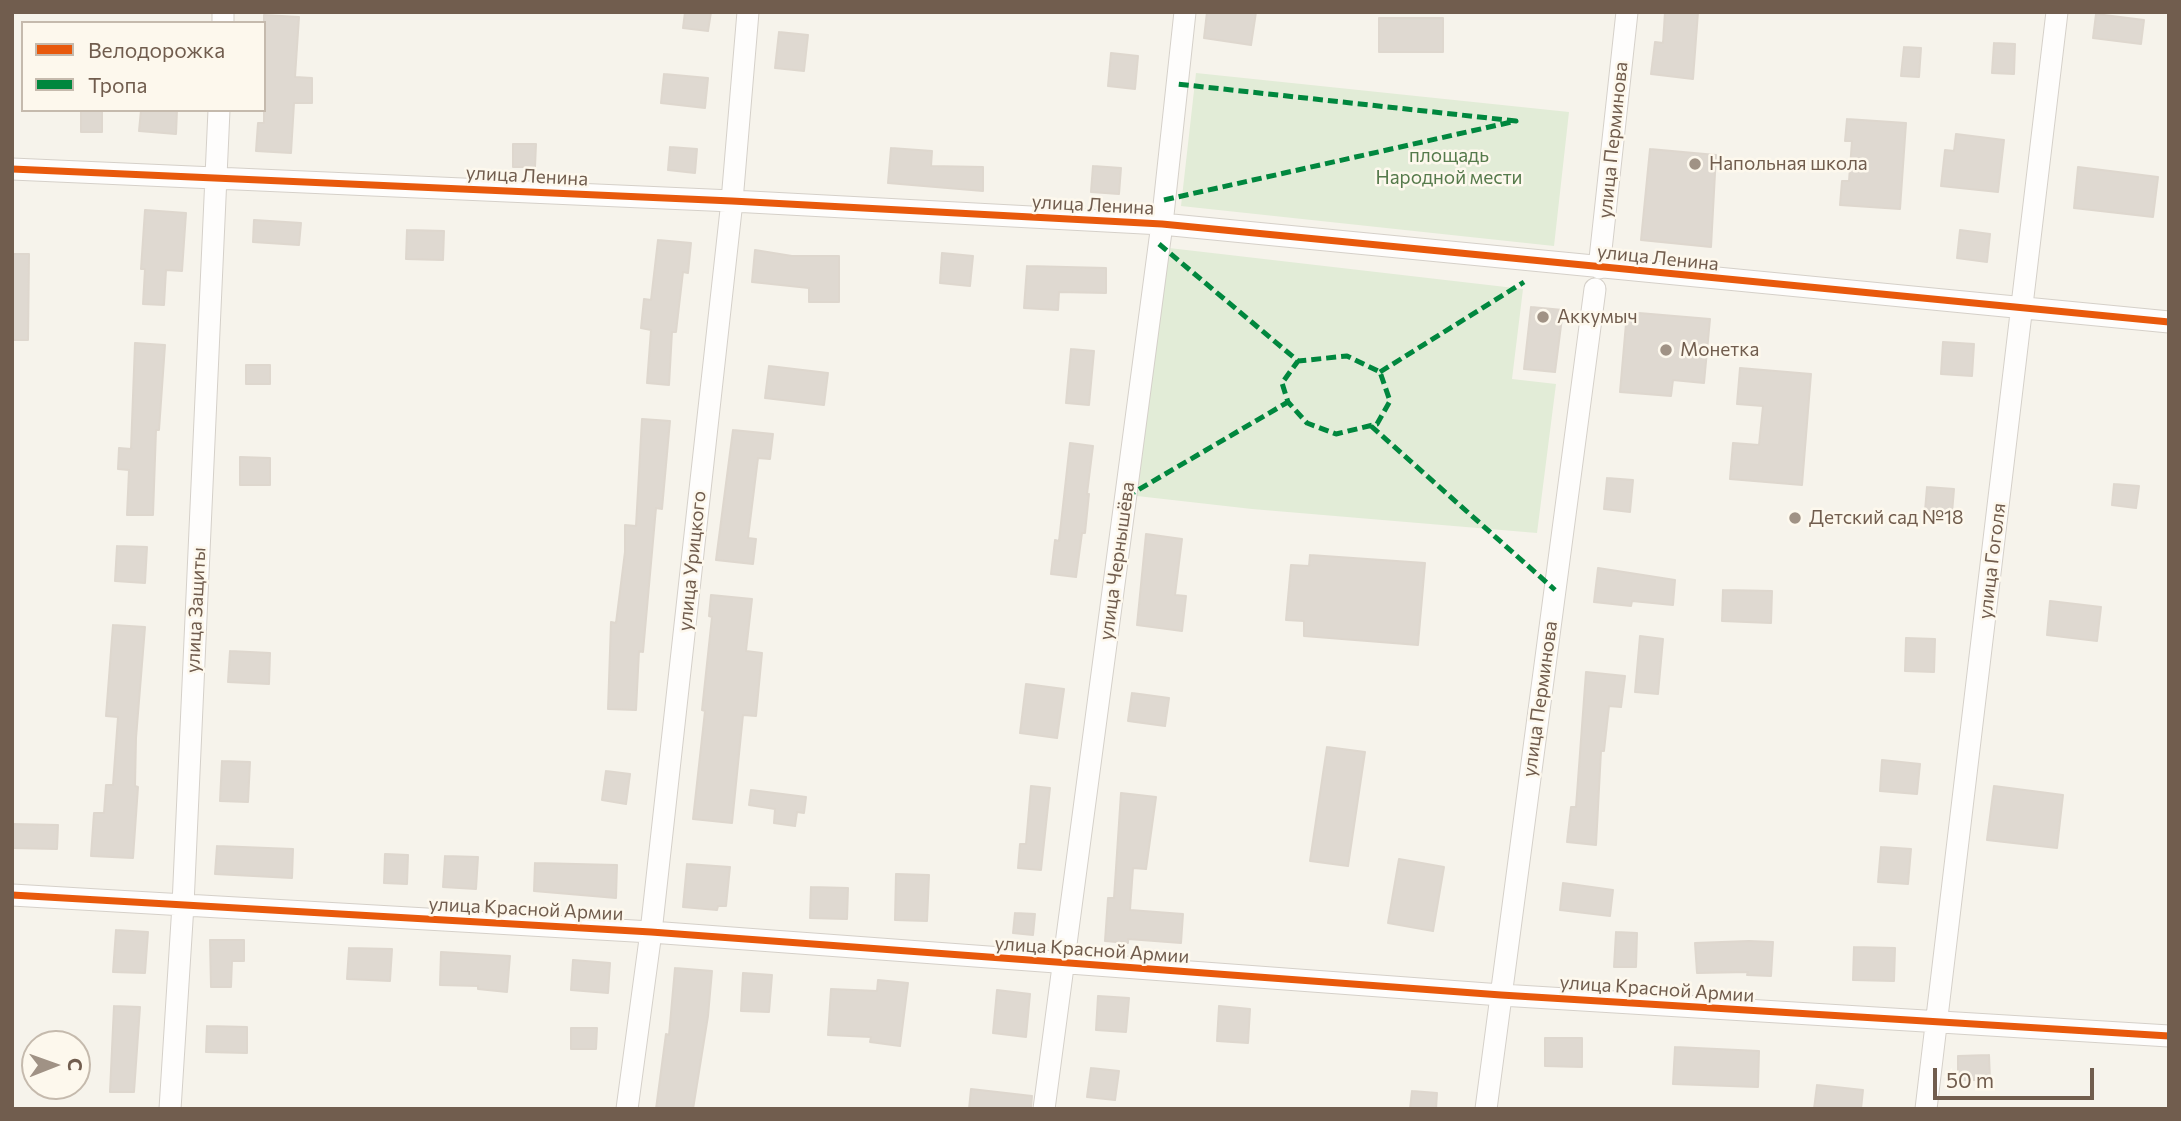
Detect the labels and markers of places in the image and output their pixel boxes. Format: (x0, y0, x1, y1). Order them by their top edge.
place label: Напольная школа (1709, 153, 1868, 175)
marker: Напольная школа (1687, 156, 1703, 172)
place label: Аккумыч (1557, 306, 1638, 328)
marker: Аккумыч (1535, 309, 1551, 325)
place label: Монетка (1680, 339, 1759, 361)
marker: Монетка (1658, 342, 1674, 358)
place label: Детский сад №18 (1809, 507, 1964, 529)
marker: Детский сад №18 (1787, 510, 1803, 526)

